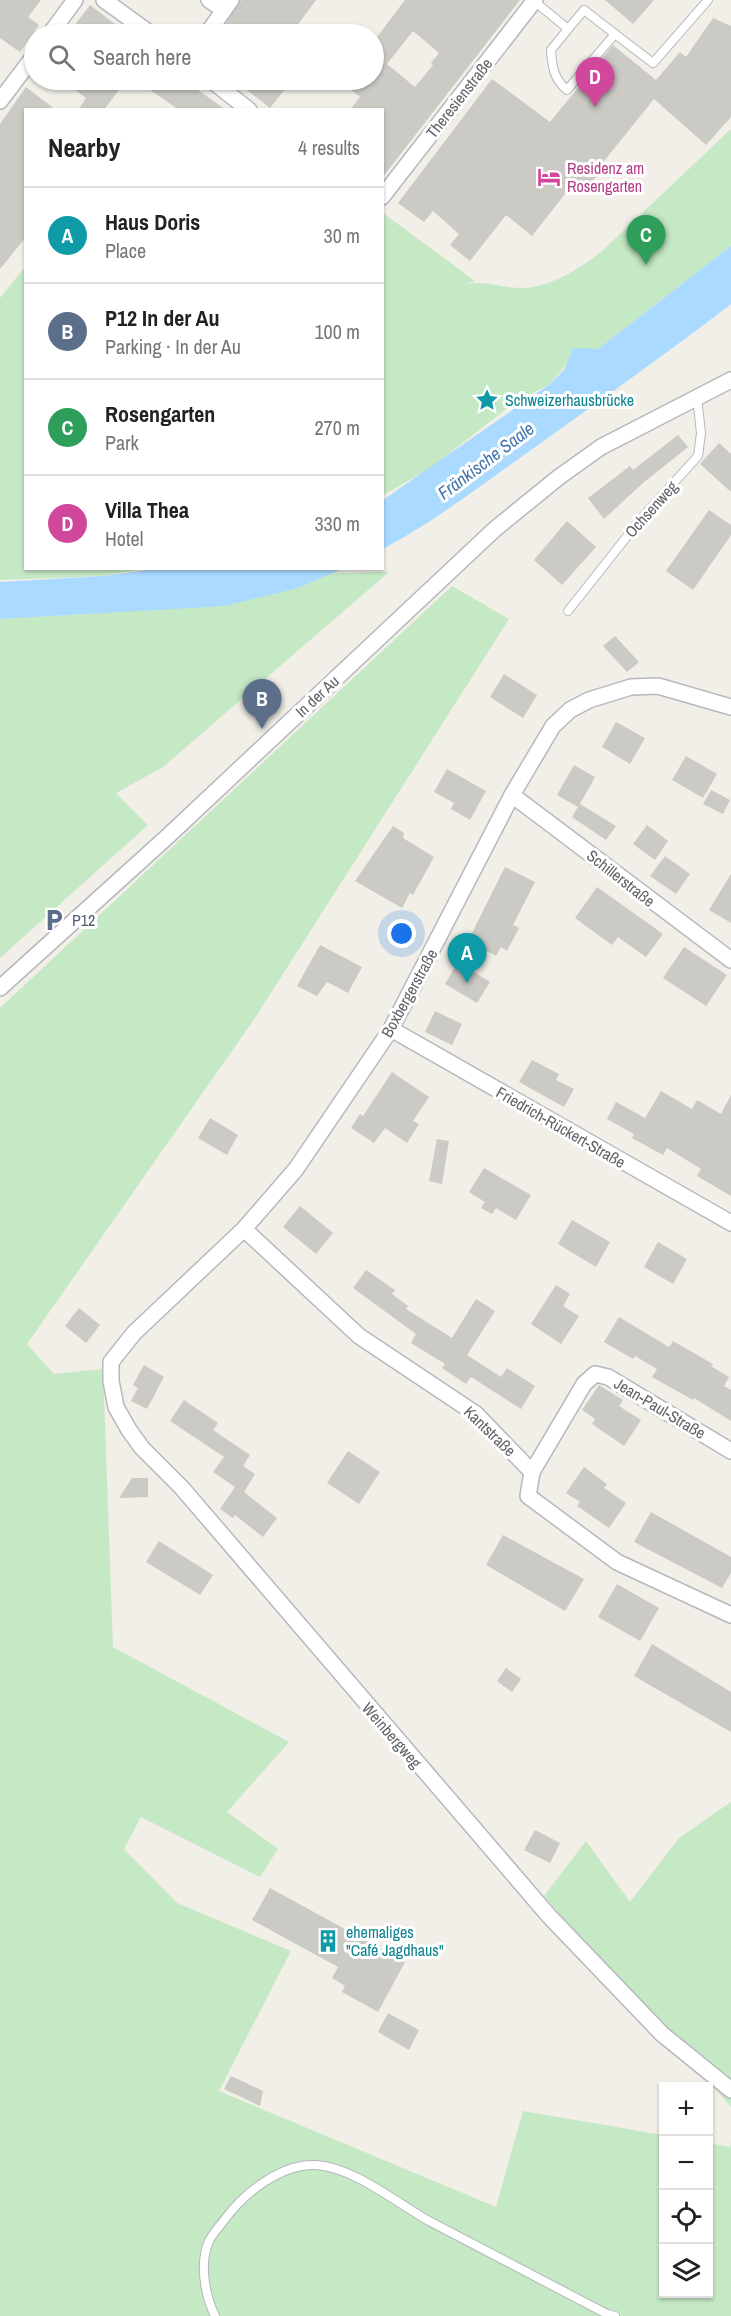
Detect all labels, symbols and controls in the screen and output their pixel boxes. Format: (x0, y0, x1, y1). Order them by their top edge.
search box (24, 24, 384, 90)
icon: search (45, 41, 78, 74)
text: Search here (93, 42, 191, 72)
street label: Theresienstraße (421, 53, 497, 143)
pin: D (576, 57, 614, 107)
text: Nearby (48, 130, 120, 165)
text: 4 results (298, 134, 360, 161)
place label: Residenz am Rosengarten (567, 157, 644, 197)
hotel icon: Residenz am Rosengarten (536, 164, 562, 190)
text: Haus Doris (105, 207, 200, 237)
pin: C (626, 216, 666, 265)
text: A (62, 222, 73, 249)
text: 30 m (324, 222, 360, 249)
text: Place (105, 237, 146, 264)
text: P12 In der Au (105, 303, 220, 333)
text: B (62, 318, 73, 345)
text: 100 m (314, 318, 360, 345)
text: Parking · In der Au (105, 333, 241, 360)
place icon: Schweizerhausbrücke (474, 387, 500, 413)
place label: Schweizerhausbrücke (505, 389, 634, 411)
text: Rosengarten (105, 399, 215, 429)
text: C (62, 414, 73, 441)
text: 270 m (314, 414, 360, 441)
water label: Fränkische Saale (432, 416, 539, 505)
text: Park (105, 429, 139, 456)
street label: Ochsenweg (620, 475, 683, 542)
text: Villa Thea (105, 495, 189, 525)
text: D (62, 510, 73, 537)
text: 330 m (314, 510, 360, 537)
text: Hotel (105, 525, 143, 552)
street label: In der Au (290, 670, 344, 722)
pin: B (242, 680, 282, 729)
street label: Schillerstraße (582, 844, 660, 912)
parking icon: P12 (41, 907, 67, 933)
place label: P12 (72, 909, 95, 931)
your location (387, 919, 416, 948)
pin: A (448, 934, 486, 983)
street label: Boxbergerstraße (376, 945, 442, 1041)
street label: Friedrich-Rückert-Straße (492, 1081, 630, 1173)
street label: Jean-Paul-Straße (610, 1372, 710, 1444)
street label: Kantstraße (459, 1401, 521, 1461)
street label: Weinbergweg (357, 1697, 427, 1773)
place label: ehemaliges "Café Jagdhaus" (346, 1921, 444, 1961)
building icon: ehemaliges "Café Jagdhaus" (315, 1928, 341, 1954)
map controls (659, 2082, 713, 2298)
button: + (659, 2082, 713, 2136)
button: − (659, 2136, 713, 2190)
button: locate (659, 2190, 713, 2244)
button: layers (659, 2244, 713, 2298)

